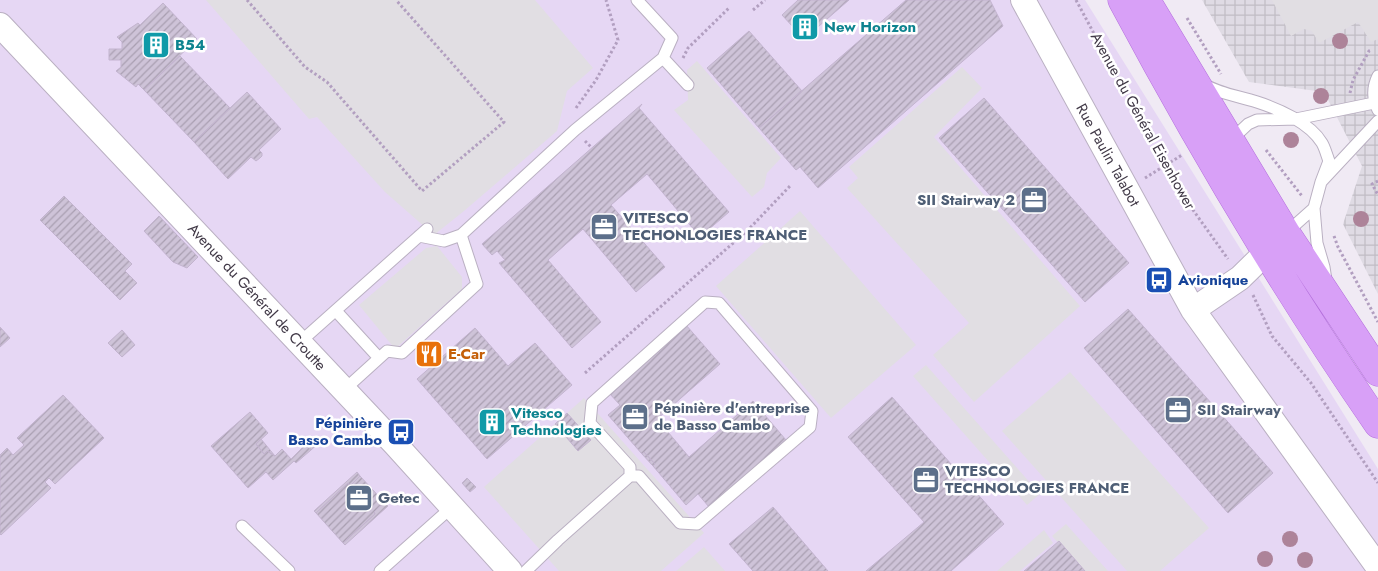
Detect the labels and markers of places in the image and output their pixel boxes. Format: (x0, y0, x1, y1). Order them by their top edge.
building icon: New Horizon (790, 12, 820, 42)
place label: New Horizon (824, 16, 916, 38)
building icon: B54 (141, 30, 171, 60)
place label: B54 (175, 34, 205, 56)
office icon: SII Stairway 2 (1019, 185, 1049, 215)
place label: SII Stairway 2 (917, 189, 1015, 211)
place label: VITESCO TECHONLOGIES FRANCE (622, 207, 807, 246)
office icon: VITESCO TECHONLOGIES FRANCE (589, 212, 619, 242)
bus stop icon: Avionique (1144, 265, 1174, 295)
place label: Avionique (1177, 269, 1249, 291)
restaurant icon: E-Car (414, 339, 444, 369)
place label: E-Car (448, 343, 486, 365)
office icon: SII Stairway (1163, 395, 1193, 425)
place label: Pépinière d'entreprise de Basso Cambo (654, 397, 810, 436)
place label: SII Stairway (1197, 399, 1281, 421)
place label: Vitesco Technologies (510, 402, 602, 441)
office icon: Pépinière d'entreprise de Basso Cambo (620, 402, 650, 432)
building icon: Vitesco Technologies (477, 407, 507, 437)
place label: Pépinière Basso Cambo (288, 412, 382, 451)
bus stop icon: Pépinière Basso Cambo (386, 417, 416, 447)
place label: VITESCO TECHNOLOGIES FRANCE (944, 460, 1129, 499)
office icon: VITESCO TECHNOLOGIES FRANCE (911, 465, 941, 495)
office icon: Getec (344, 483, 374, 513)
place label: Getec (378, 487, 420, 509)

